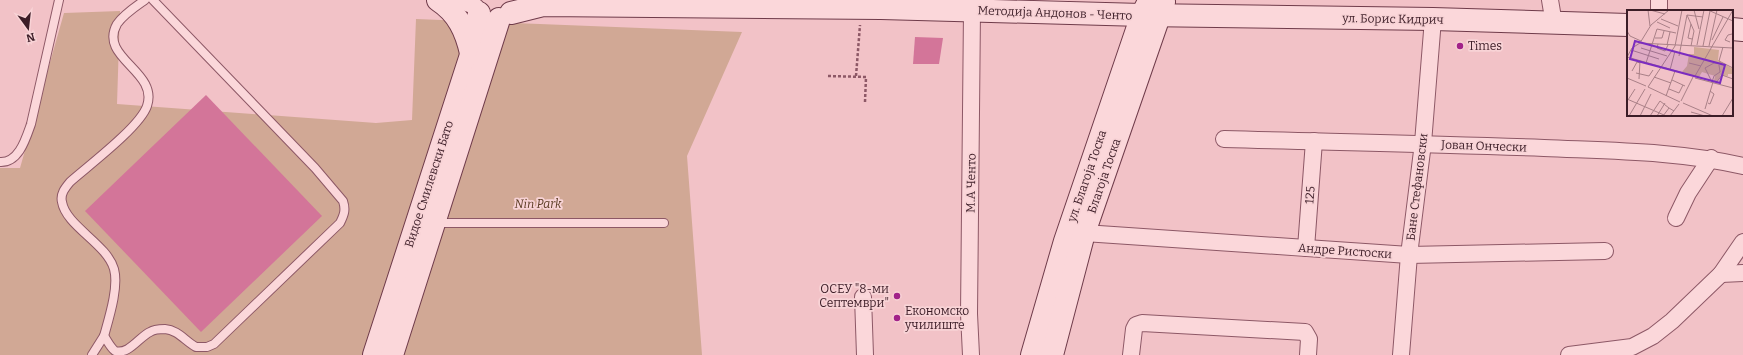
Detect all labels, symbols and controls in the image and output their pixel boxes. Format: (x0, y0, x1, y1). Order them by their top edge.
street label: Методија Андонов - Ченто (977, 3, 1133, 23)
north arrow (8, 8, 48, 48)
inset map (1627, 10, 1733, 116)
street label: ул. Борис Кидрич (1341, 11, 1444, 27)
text: N (24, 30, 36, 45)
place label: Times (1468, 39, 1502, 53)
marker: Times (1455, 41, 1465, 51)
street label: Видое Смилевски Бато (402, 119, 456, 249)
street label: ул. Благоја Тоска (1065, 128, 1109, 224)
street label: Бане Стефановски (1403, 133, 1431, 241)
street label: Благоја Тоска (1084, 137, 1124, 215)
street label: Јован Ончески (1440, 137, 1527, 154)
street label: М.А Ченто (963, 153, 979, 213)
street label: 125 (1302, 186, 1318, 204)
park label: Nin Park (514, 197, 562, 211)
street label: Андре Ристоски (1298, 241, 1393, 261)
place label: ОСЕУ "8-ми Септември" (819, 282, 889, 310)
marker: ОСЕУ "8-ми Септември" (892, 291, 902, 301)
place label: Економско училиште (904, 304, 969, 332)
marker: Економско училиште (892, 313, 902, 323)

